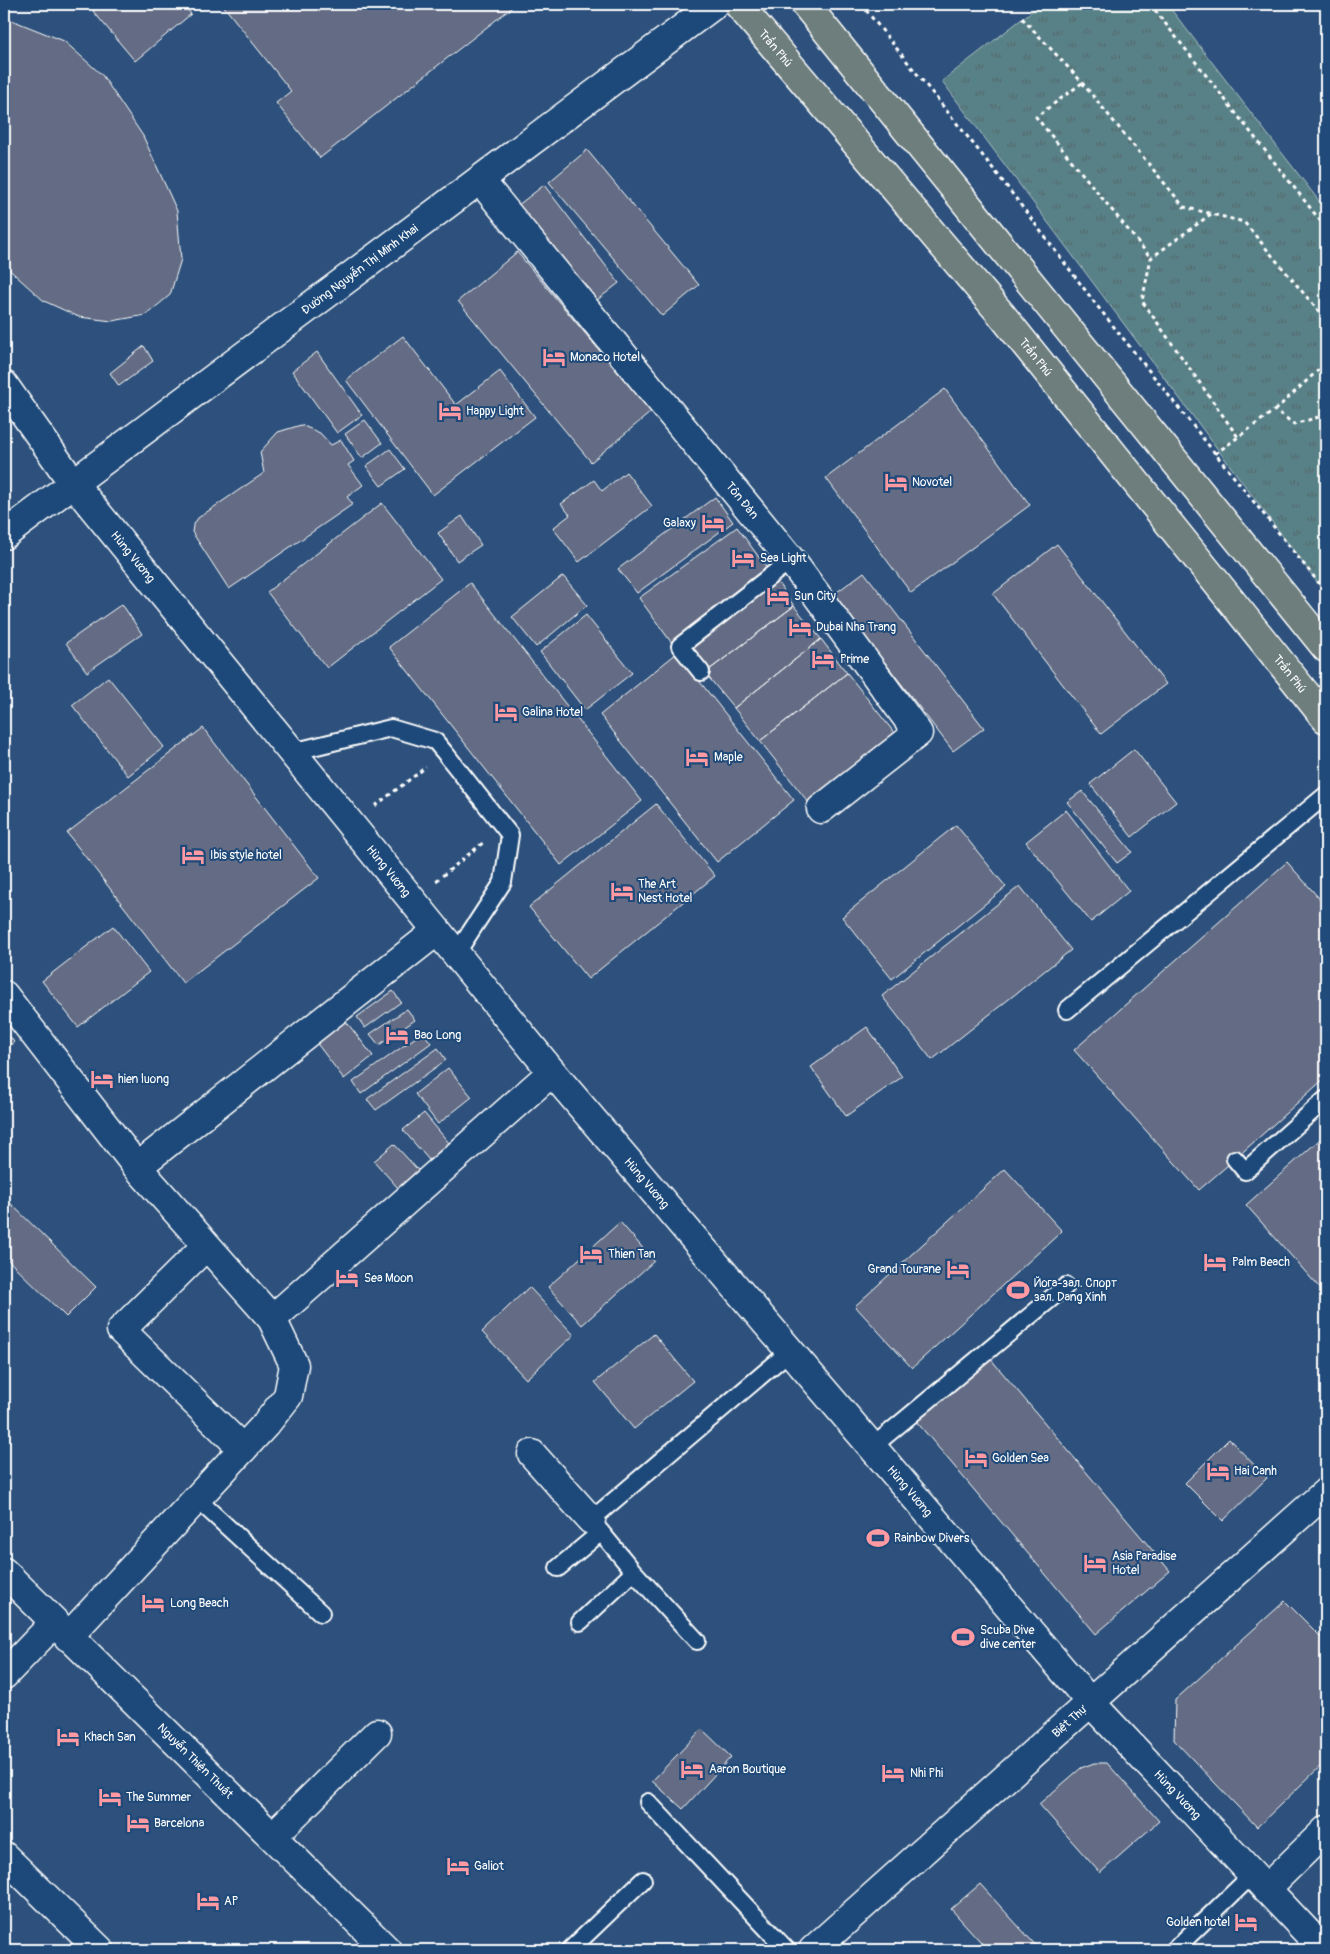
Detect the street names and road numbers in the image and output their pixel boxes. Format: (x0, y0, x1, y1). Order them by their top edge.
street label: Trần Phú (755, 27, 795, 70)
street label: Đường Nguyễn Thị Minh Khai (299, 221, 421, 318)
street label: Trần Phú (1015, 335, 1055, 380)
street label: Tôn Đản (722, 479, 762, 523)
street label: Hùng Vương (107, 528, 158, 586)
street label: Trần Phú (1270, 652, 1309, 696)
street label: Hùng Vương (363, 843, 414, 900)
street label: Hùng Vương (620, 1155, 672, 1212)
street label: Hùng Vương (883, 1463, 935, 1520)
street label: Biệt Thự (1049, 1702, 1091, 1741)
street label: Nguyễn Thiện Thuật (154, 1721, 236, 1802)
street label: Hùng Vương (1150, 1767, 1204, 1823)

